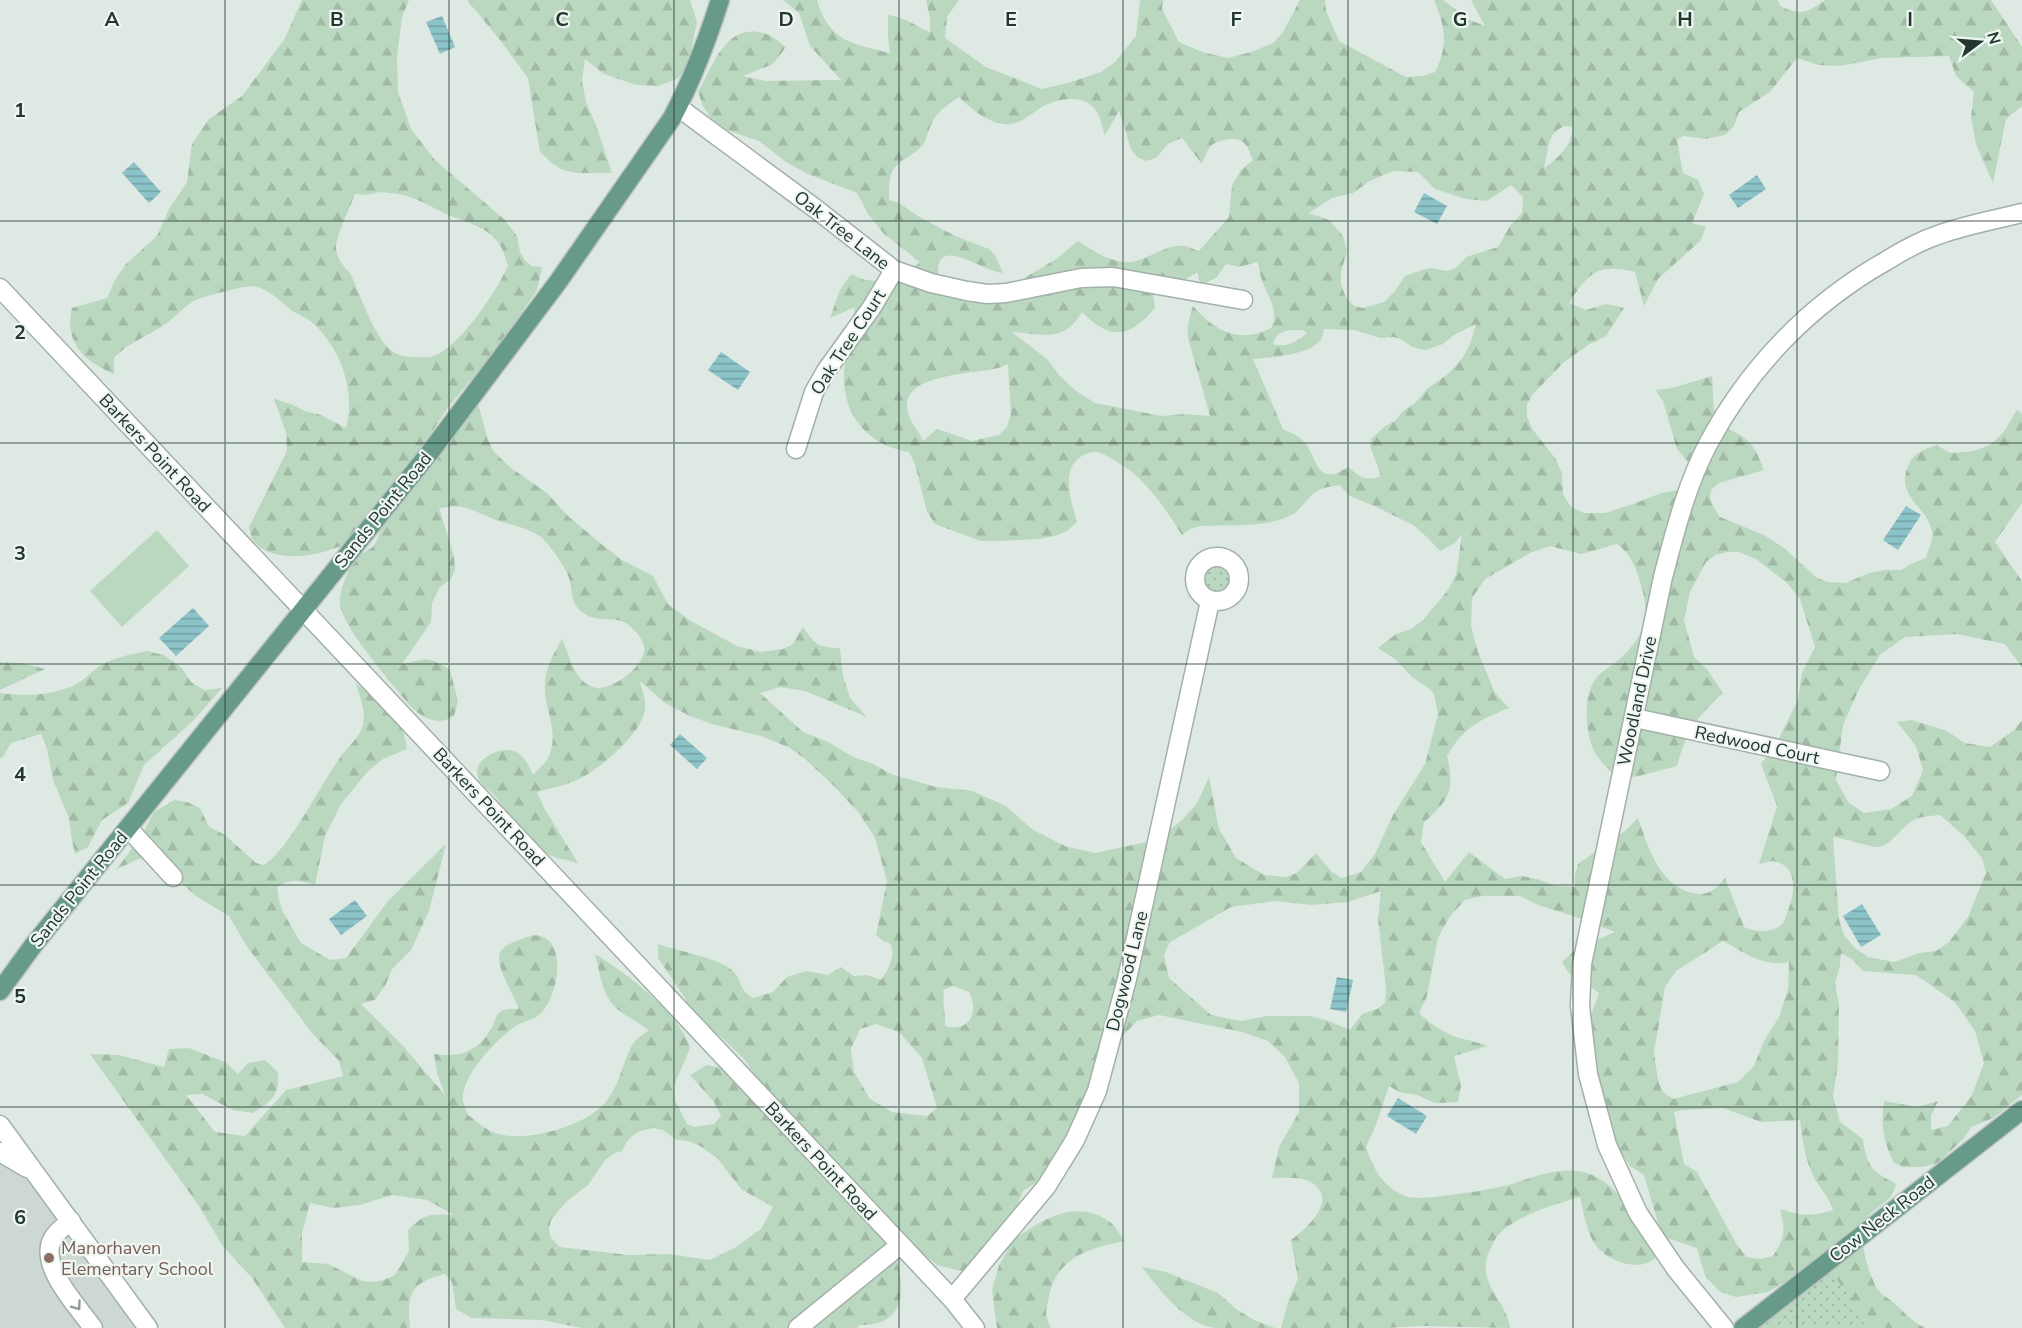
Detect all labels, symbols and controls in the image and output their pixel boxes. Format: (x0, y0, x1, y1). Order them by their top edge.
text: A (105, 6, 120, 33)
text: B (330, 6, 344, 33)
text: C (555, 6, 569, 33)
text: D (778, 6, 794, 33)
text: E (1005, 6, 1017, 33)
text: F (1230, 6, 1242, 33)
text: G (1453, 6, 1467, 33)
text: H (1677, 6, 1693, 33)
text: I (1907, 6, 1913, 33)
north arrow (1950, 12, 2010, 72)
text: N (1981, 29, 2006, 47)
text: 1 (14, 97, 26, 124)
street label: Oak Tree Lane (789, 185, 895, 275)
street label: Oak Tree Court (805, 284, 891, 399)
text: 2 (14, 319, 26, 346)
street label: Barkers Point Road (94, 388, 216, 518)
street label: Sands Point Road (329, 447, 437, 573)
text: 3 (14, 540, 26, 567)
street label: Woodland Drive (1612, 634, 1662, 768)
street label: Redwood Court (1692, 720, 1822, 770)
street label: Barkers Point Road (428, 742, 550, 872)
text: 4 (14, 761, 26, 788)
street label: Sands Point Road (25, 826, 133, 952)
street label: Dogwood Lane (1100, 908, 1154, 1034)
text: 5 (14, 983, 26, 1010)
street label: Barkers Point Road (760, 1096, 882, 1226)
street label: Cow Neck Road (1824, 1170, 1940, 1268)
text: 6 (14, 1204, 26, 1231)
place label: Manorhaven Elementary School (61, 1236, 214, 1281)
marker: Manorhaven Elementary School (42, 1251, 56, 1265)
one-way arrow (70, 1299, 81, 1310)

